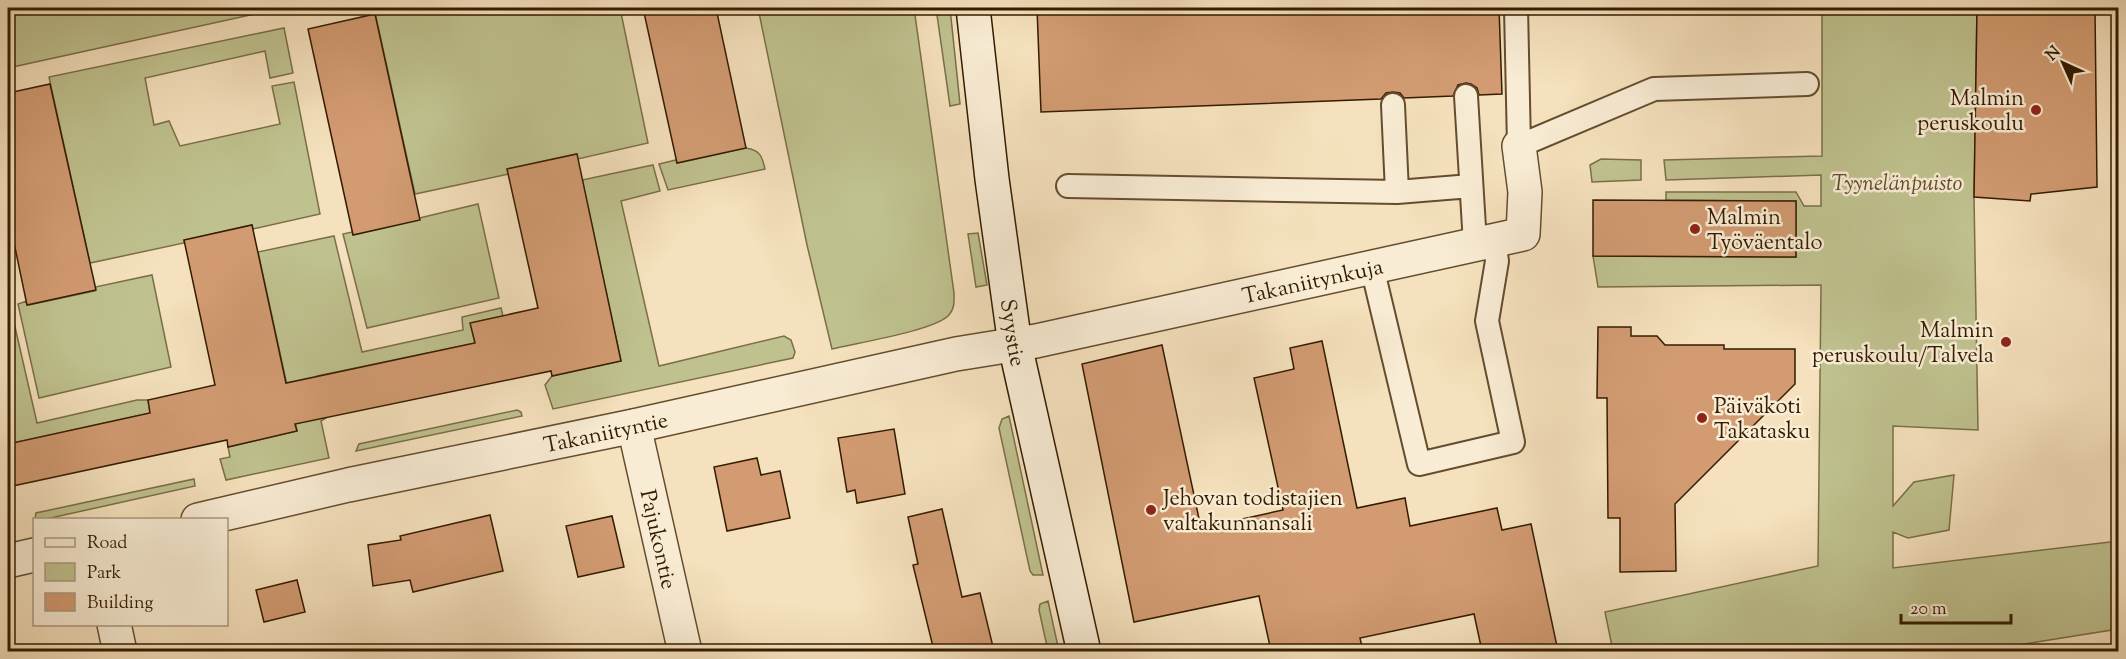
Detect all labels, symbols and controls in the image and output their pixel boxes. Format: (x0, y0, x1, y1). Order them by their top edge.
north arrow (2033, 33, 2093, 93)
text: N (2042, 41, 2067, 67)
place label: Malmin peruskoulu (1917, 84, 2024, 141)
marker: Malmin peruskoulu (2029, 103, 2043, 117)
park label: Tyynelänpuisto (1832, 169, 1963, 201)
place label: Malmin Työväentalo (1707, 203, 1822, 260)
marker: Malmin Työväentalo (1688, 222, 1702, 236)
street label: Takaniitynkuja (1240, 252, 1386, 314)
street label: Syystie (990, 297, 1032, 370)
place label: Malmin peruskoulu/Talvela (1812, 316, 1994, 373)
marker: Malmin peruskoulu/Talvela (1999, 335, 2013, 349)
place label: Päiväkoti Takatasku (1714, 392, 1810, 449)
street label: Takaniityntie (541, 406, 672, 463)
marker: Päiväkoti Takatasku (1695, 411, 1709, 425)
place label: Jehovan todistajien valtakunnansali (1162, 484, 1343, 541)
street label: Pajukontie (630, 487, 683, 593)
marker: Jehovan todistajien valtakunnansali (1144, 503, 1158, 517)
legend (33, 518, 228, 626)
text: Road (87, 531, 127, 557)
text: Park (87, 561, 122, 587)
scale bar (1901, 587, 2010, 625)
text: Building (87, 591, 153, 617)
text: 20 m (1910, 597, 1947, 623)

